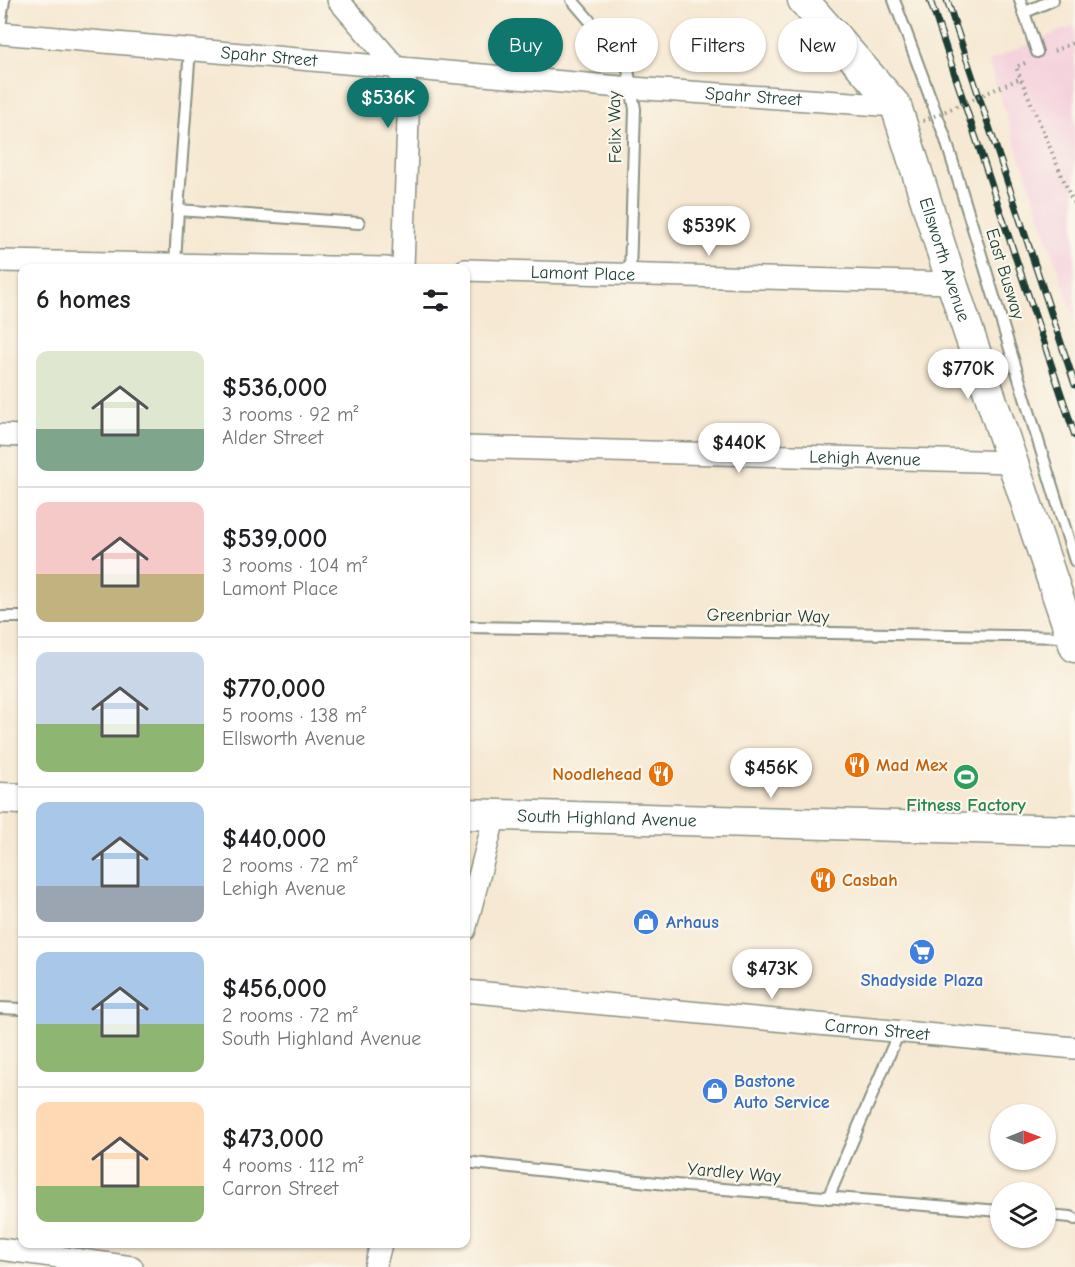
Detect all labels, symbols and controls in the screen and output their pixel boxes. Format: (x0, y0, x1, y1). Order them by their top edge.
chip: Buy (488, 18, 563, 72)
chip: Rent (575, 18, 658, 72)
chip: Filters (670, 18, 766, 72)
chip: New (778, 18, 857, 72)
street label: Spahr Street (220, 42, 319, 71)
pin: $536K (346, 78, 430, 129)
street label: Spahr Street (704, 83, 803, 110)
text: $536K (361, 86, 415, 109)
street label: Felix Way (604, 90, 626, 164)
street label: Ellsworth Avenue (915, 195, 975, 324)
pin: $539K (667, 206, 751, 257)
text: $539K (682, 214, 736, 237)
street label: East Busway (981, 226, 1029, 323)
street label: Lamont Place (530, 261, 636, 285)
icon: filters (419, 284, 452, 317)
text: 6 homes (36, 285, 131, 315)
pin: $770K (926, 349, 1010, 400)
text: $770K (942, 357, 994, 380)
text: $536,000 (222, 373, 327, 403)
icon: home (84, 375, 156, 447)
text: 3 rooms · 92 m² (222, 403, 359, 426)
pin: $440K (697, 423, 781, 474)
text: Alder Street (222, 426, 323, 449)
text: $440K (712, 431, 766, 454)
street label: Lehigh Avenue (809, 446, 921, 470)
text: $539,000 (222, 524, 327, 554)
icon: home (84, 526, 156, 598)
text: 3 rooms · 104 m² (222, 554, 367, 577)
text: Lamont Place (222, 577, 338, 600)
street label: Greenbriar Way (706, 604, 830, 628)
text: $770,000 (222, 674, 326, 704)
icon: home (84, 676, 156, 748)
text: 5 rooms · 138 m² (222, 704, 367, 727)
text: Ellsworth Avenue (222, 727, 365, 750)
pin: $456K (729, 748, 813, 799)
restaurant icon: Mad Mex (842, 750, 872, 780)
place label: Mad Mex (876, 755, 948, 776)
text: $456K (744, 756, 798, 779)
restaurant icon: Noodlehead (646, 759, 676, 789)
sports icon: Fitness Factory (951, 762, 981, 792)
place label: Noodlehead (552, 764, 642, 785)
place label: Fitness Factory (906, 795, 1026, 816)
street label: South Highland Avenue (517, 805, 697, 831)
text: $440,000 (222, 824, 327, 854)
icon: home (84, 826, 156, 898)
text: 2 rooms · 72 m² (222, 854, 358, 877)
restaurant icon: Casbah (808, 865, 838, 895)
place label: Casbah (842, 870, 898, 891)
text: Lehigh Avenue (222, 877, 346, 900)
shop icon: Arhaus (631, 907, 661, 937)
place label: Arhaus (666, 912, 719, 933)
supermarket icon: Shadyside Plaza (907, 937, 937, 967)
pin: $473K (730, 949, 814, 1000)
text: $473K (746, 957, 798, 980)
place label: Shadyside Plaza (861, 970, 983, 991)
text: $456,000 (222, 974, 327, 1004)
icon: home (84, 976, 156, 1048)
text: 2 rooms · 72 m² (222, 1004, 358, 1027)
street label: Carron Street (824, 1014, 931, 1045)
text: South Highland Avenue (222, 1027, 421, 1050)
place label: Bastone Auto Service (734, 1071, 830, 1113)
shop icon: Bastone Auto Service (700, 1076, 730, 1106)
north arrow (990, 1104, 1056, 1170)
map controls (990, 1104, 1056, 1248)
text: $473,000 (222, 1124, 324, 1154)
icon: home (84, 1126, 156, 1198)
text: 4 rooms · 112 m² (222, 1154, 363, 1177)
street label: Yardley Way (686, 1158, 783, 1188)
text: Carron Street (222, 1177, 339, 1200)
button: layers (990, 1182, 1056, 1248)

